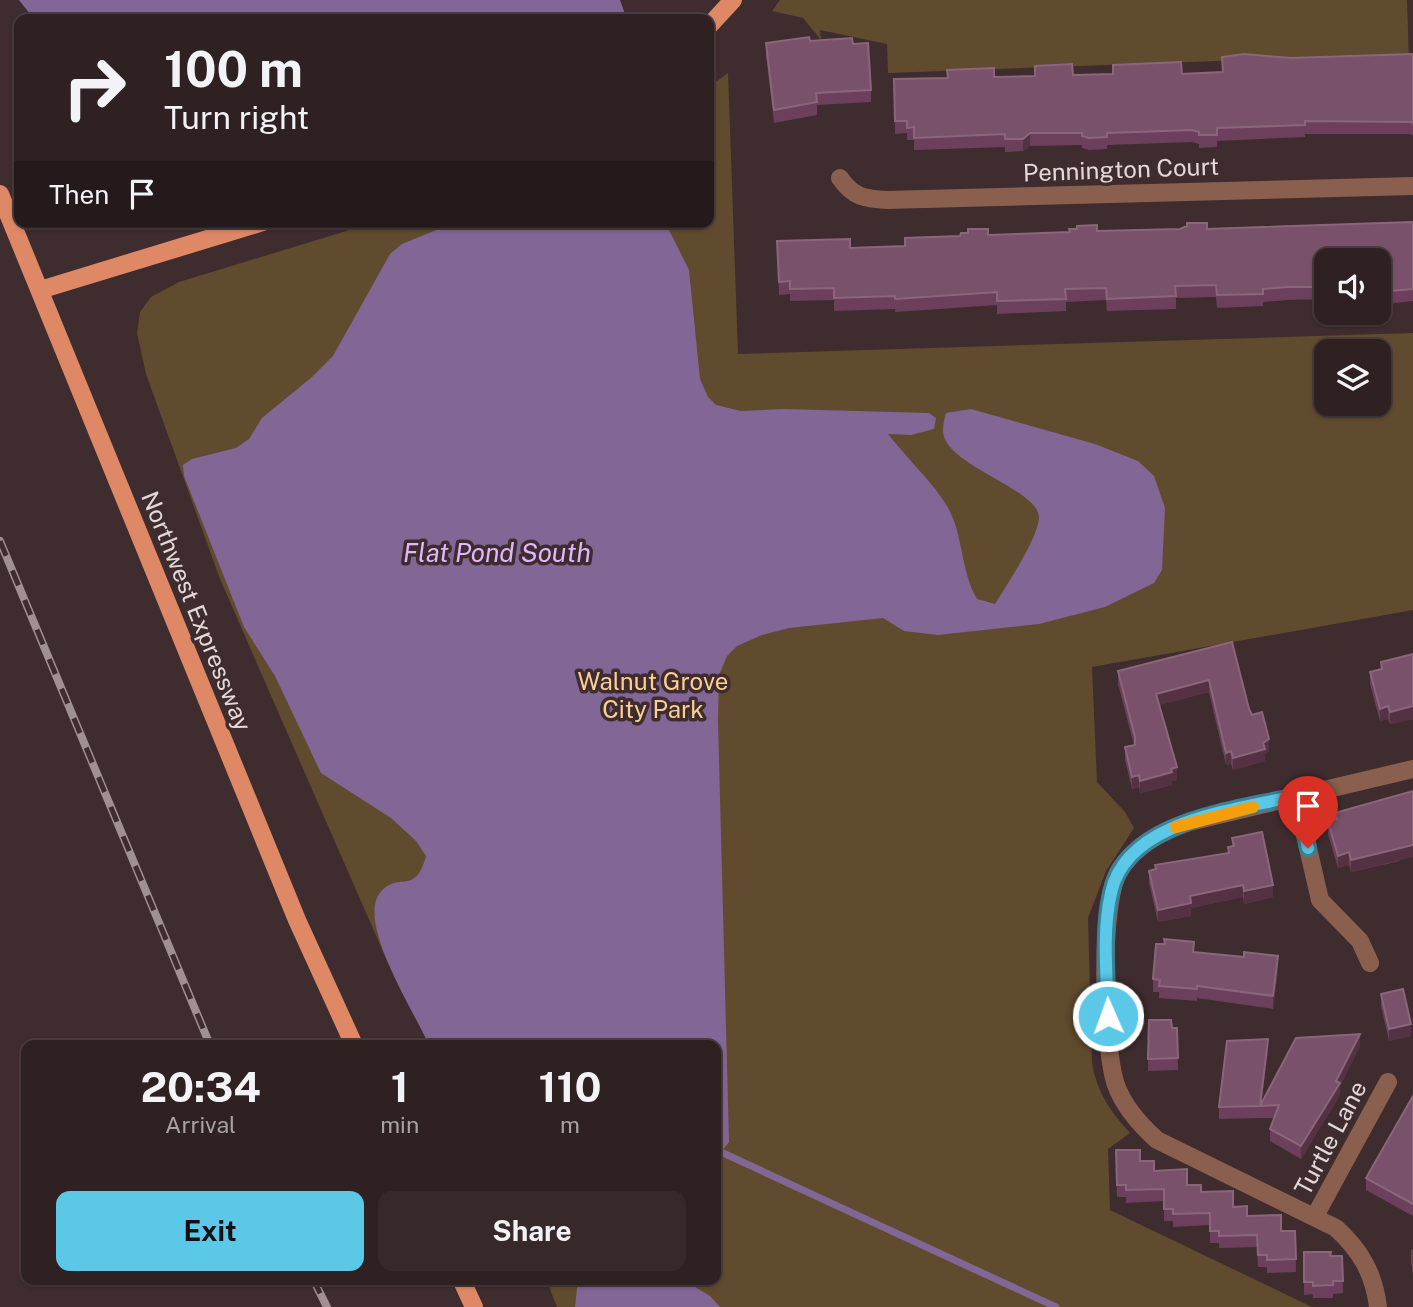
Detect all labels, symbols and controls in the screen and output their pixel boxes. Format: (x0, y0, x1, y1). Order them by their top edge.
text: 100 m (164, 40, 303, 98)
icon: right (49, 42, 140, 133)
text: Turn right (164, 99, 309, 136)
street label: Pennington Court (1023, 152, 1219, 186)
icon: arrive (123, 175, 161, 213)
text: Then (49, 179, 109, 210)
map controls (1314, 248, 1391, 416)
button: sound (1314, 248, 1391, 325)
button: layers (1314, 339, 1391, 416)
street label: Northwest Expressway (136, 487, 258, 735)
water label: Flat Pond South (403, 537, 591, 568)
park label: Walnut Grove City Park (578, 667, 728, 723)
pin (1278, 776, 1338, 848)
icon: arrive (1289, 787, 1327, 825)
position arrow (1071, 979, 1145, 1053)
text: 20:34 (140, 1062, 261, 1111)
text: 1 (391, 1062, 409, 1111)
text: 110 (539, 1062, 602, 1111)
street label: Turtle Lane (1288, 1076, 1372, 1200)
text: Arrival (165, 1111, 236, 1138)
text: min (380, 1111, 419, 1138)
text: m (560, 1111, 580, 1138)
button: Exit (56, 1191, 364, 1271)
button: Share (378, 1191, 686, 1271)

